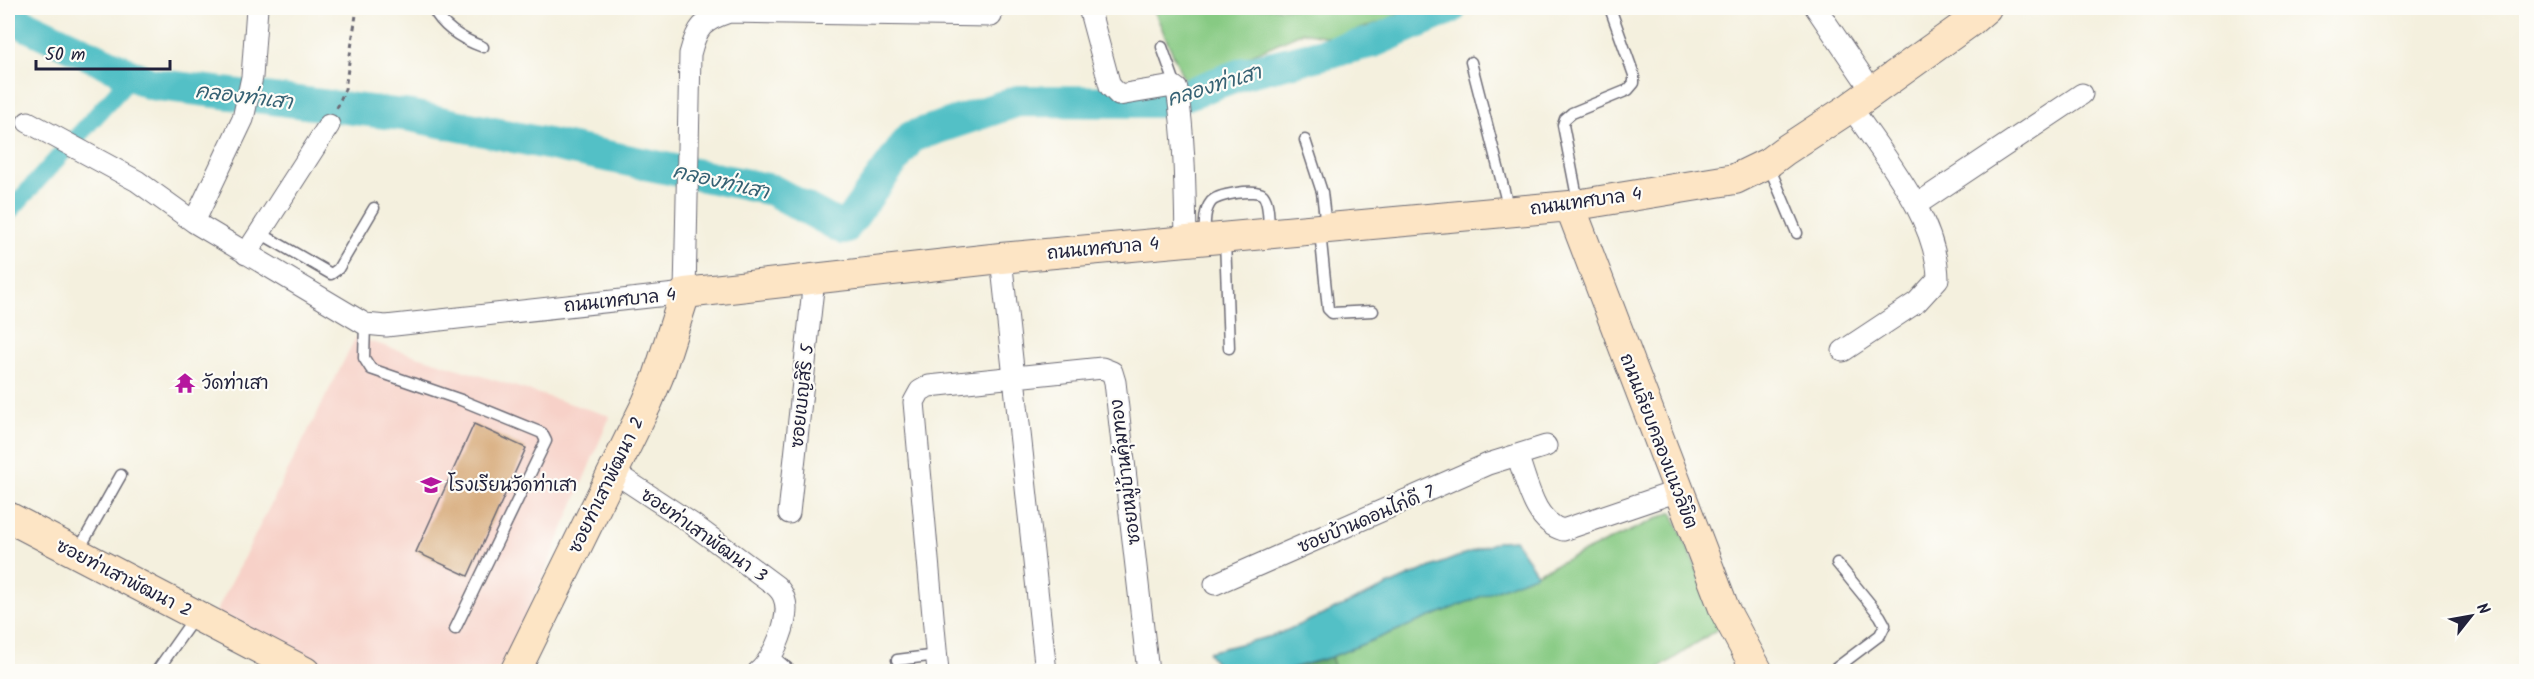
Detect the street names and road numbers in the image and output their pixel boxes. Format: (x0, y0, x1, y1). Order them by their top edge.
street label: ถนนเทศบาล 4 (1528, 180, 1644, 225)
street label: ถนนเทศบาล 4 (1046, 230, 1161, 269)
street label: ถนนเทศบาล 4 (563, 281, 678, 322)
street label: ซอยเบญสิริ 5 (784, 342, 823, 449)
street label: ถนนเลียบคลองแนวลิขิต (1611, 350, 1704, 534)
street label: ซอยหมู่บ้านคุ้มทอง (1103, 397, 1150, 546)
street label: ซอยท่าเสาพัฒนา 2 (562, 412, 653, 559)
street label: ซอยบ้านดอนไก่ดี 7 (1294, 478, 1440, 562)
street label: ซอยท่าเสาพัฒนา 3 (634, 482, 772, 591)
street label: ซอยท่าเสาพัฒนา 2 (50, 533, 196, 626)

